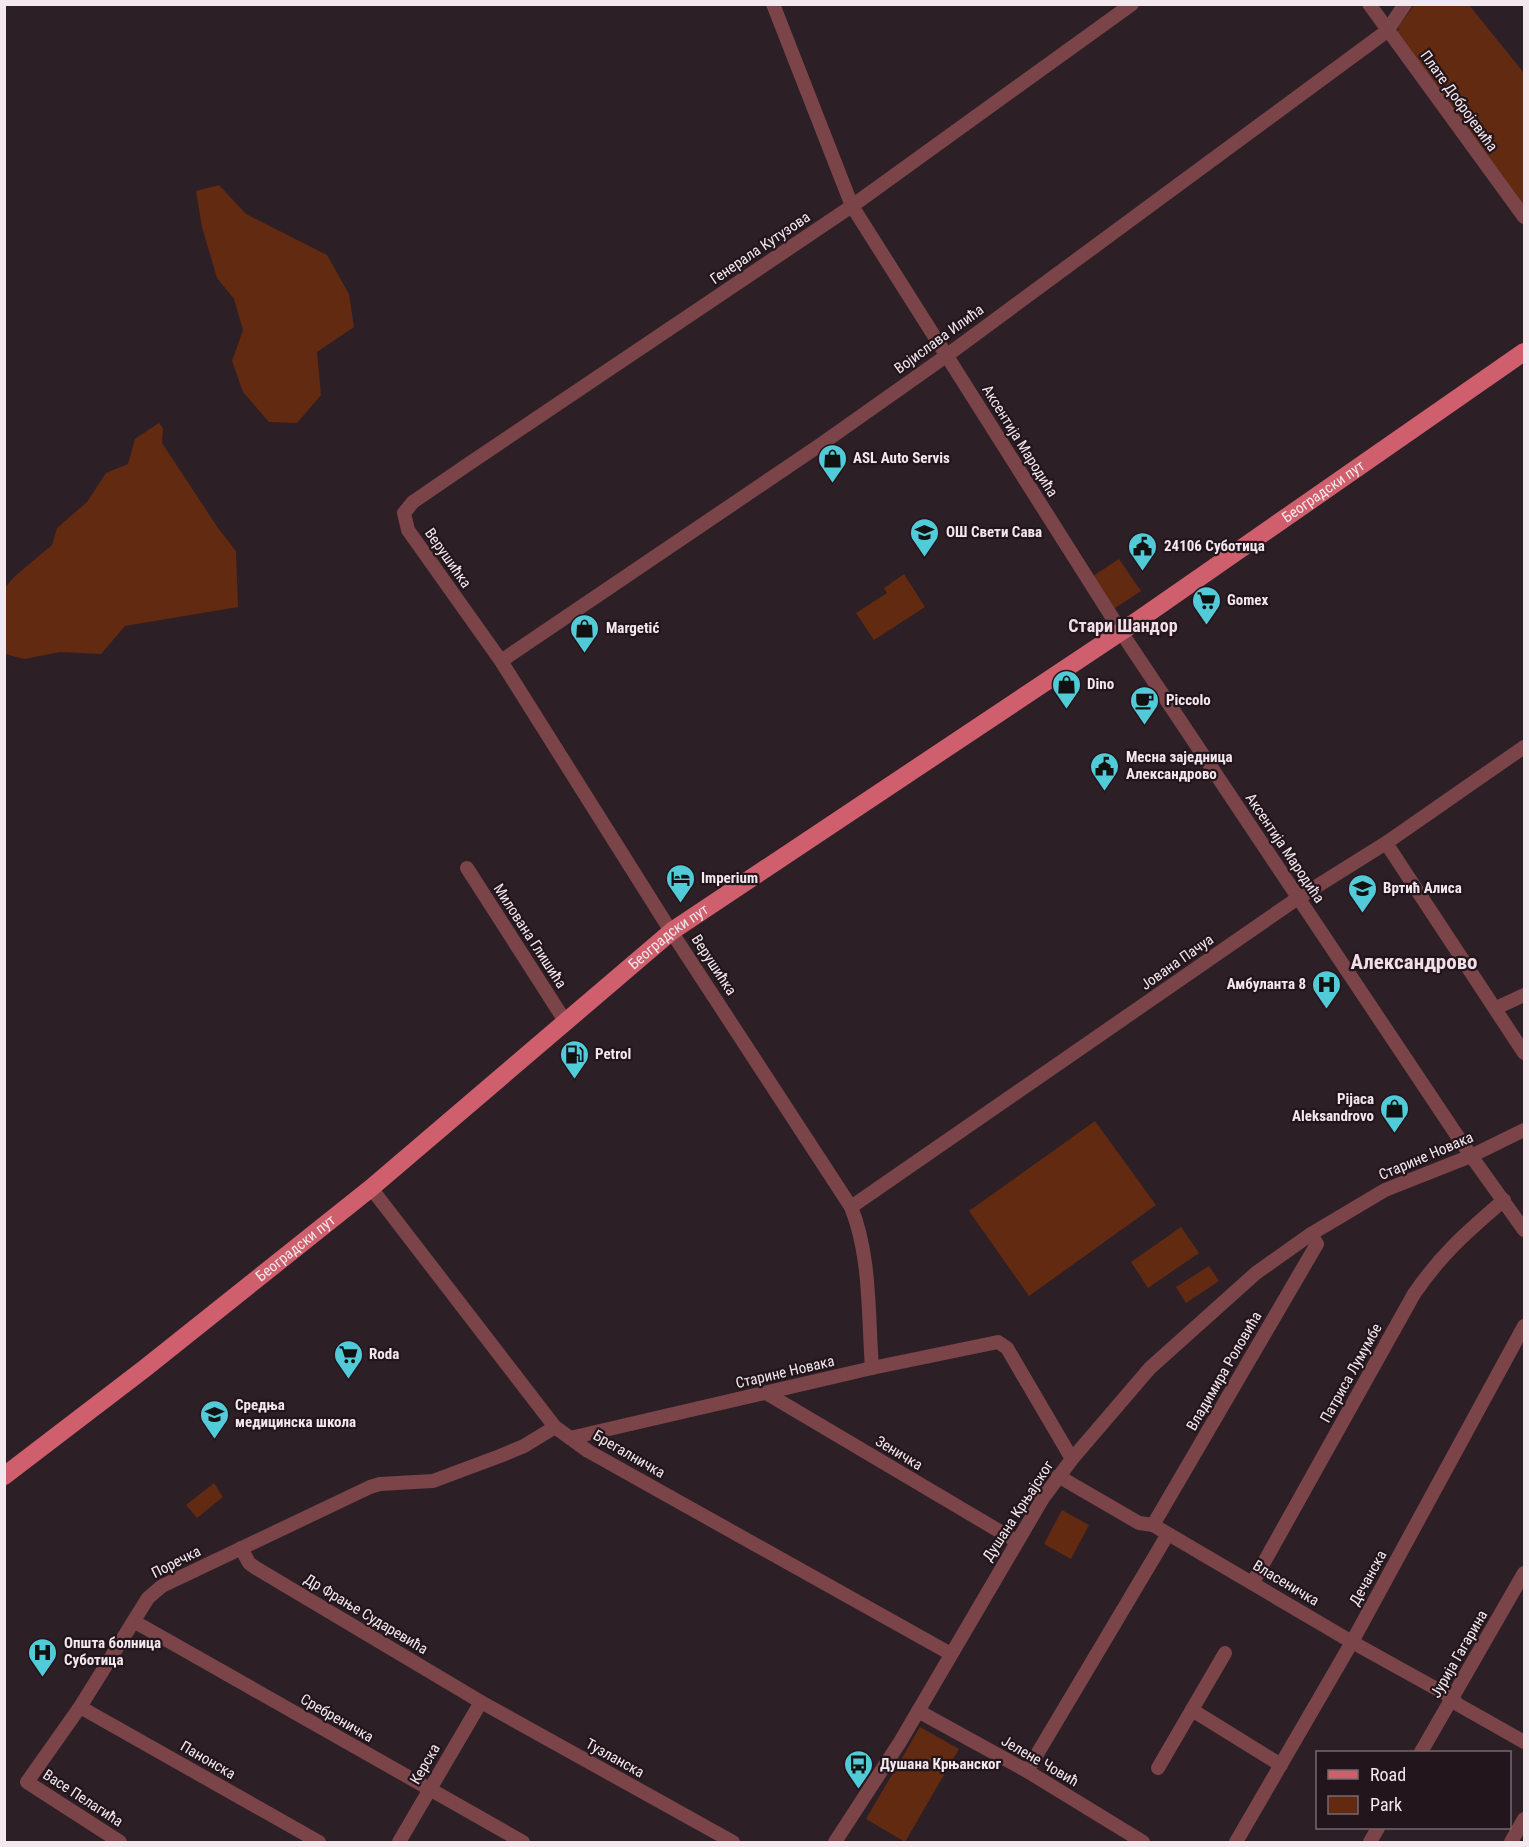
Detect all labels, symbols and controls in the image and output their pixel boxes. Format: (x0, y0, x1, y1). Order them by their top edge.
street label: Плате Добројевића (1416, 47, 1502, 155)
street label: Генерала Кутузова (707, 208, 813, 288)
street label: Војислава Илића (891, 301, 987, 377)
street label: Аксентија Мародића (978, 382, 1062, 500)
shop icon: ASL Auto Servis (816, 442, 848, 484)
place label: ASL Auto Servis (853, 449, 950, 467)
street label: Београдски пут (1278, 457, 1368, 526)
school or university icon: ОШ Свети Сава (909, 516, 941, 558)
place label: ОШ Свети Сава (946, 523, 1042, 541)
street label: Верушићка (421, 525, 475, 591)
public building icon: 24106 Суботица (1127, 530, 1159, 572)
place label: 24106 Суботица (1164, 537, 1265, 555)
supermarket icon: Gomex (1190, 584, 1222, 626)
place label: Gomex (1227, 591, 1269, 609)
shop icon: Margetić (569, 612, 601, 654)
district label: Стари Шандор (1068, 615, 1178, 636)
place label: Margetić (606, 619, 659, 637)
shop icon: Dino (1050, 668, 1082, 710)
place label: Dino (1087, 675, 1114, 693)
cafe icon: Piccolo (1129, 684, 1161, 726)
place label: Piccolo (1166, 691, 1211, 709)
place label: Месна заједница Александрово (1126, 748, 1233, 783)
public building icon: Месна заједница Александрово (1089, 750, 1121, 792)
street label: Аксентија Мародића (1242, 790, 1328, 906)
hotel icon: Imperium (664, 862, 696, 904)
place label: Imperium (701, 869, 758, 887)
school or university icon: Вртић Алиса (1346, 872, 1378, 914)
place label: Вртић Алиса (1383, 879, 1462, 897)
street label: Милована Глишића (490, 880, 570, 992)
street label: Београдски пут (625, 900, 712, 973)
street label: Јована Пачуа (1137, 930, 1217, 994)
street label: Верушићка (688, 931, 740, 999)
district label: Александрово (1350, 950, 1478, 974)
hospital icon: Амбуланта 8 (1311, 968, 1343, 1010)
place label: Амбуланта 8 (1227, 975, 1306, 993)
fuel station icon: Petrol (558, 1038, 590, 1080)
place label: Petrol (595, 1045, 631, 1063)
place label: Pijaca Aleksandrovo (1292, 1090, 1374, 1125)
shop icon: Pijaca Aleksandrovo (1379, 1092, 1411, 1134)
street label: Старине Новака (1376, 1128, 1476, 1184)
street label: Београдски пут (252, 1211, 339, 1285)
street label: Владимира Роловића (1183, 1308, 1265, 1434)
street label: Патриса Лумумбе (1316, 1320, 1386, 1426)
supermarket icon: Roda (332, 1338, 364, 1380)
place label: Roda (369, 1345, 399, 1363)
street label: Старине Новака (734, 1352, 836, 1392)
place label: Средња медицинска школа (235, 1396, 356, 1431)
school or university icon: Средња медицинска школа (198, 1398, 230, 1440)
street label: Брегалничка (590, 1426, 668, 1482)
street label: Зеничка (872, 1432, 926, 1474)
street label: Душана Крњајског (979, 1457, 1058, 1565)
street label: Поречка (148, 1542, 204, 1582)
street label: Дечанска (1346, 1547, 1390, 1609)
street label: Власеничка (1250, 1556, 1322, 1610)
street label: Др Фрање Сударевића (301, 1570, 431, 1658)
street label: Јурија Гагарина (1427, 1607, 1491, 1701)
place label: Општа болница Суботица (64, 1634, 161, 1669)
hospital icon: Општа болница Суботица (27, 1636, 59, 1678)
street label: Сребреничка (297, 1690, 377, 1746)
street label: Јелене Човић (998, 1732, 1082, 1790)
street label: Тузланска (583, 1735, 647, 1781)
street label: Панонска (177, 1737, 239, 1783)
street label: Керска (406, 1740, 444, 1788)
bus stop icon: Душана Крњанског (843, 1748, 875, 1790)
legend (1316, 1751, 1511, 1829)
place label: Душана Крњанског (880, 1755, 1002, 1773)
text: Road (1370, 1764, 1406, 1785)
street label: Васе Пелагића (40, 1765, 126, 1831)
text: Park (1370, 1794, 1402, 1815)

